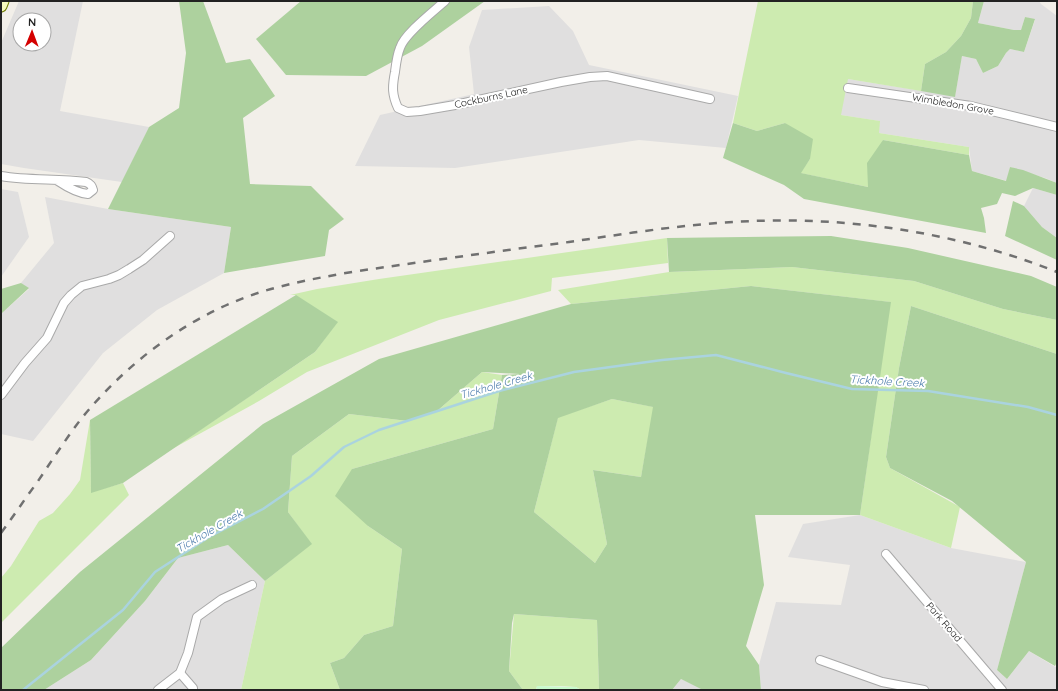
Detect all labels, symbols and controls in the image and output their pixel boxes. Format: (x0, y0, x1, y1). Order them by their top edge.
north arrow (12, 12, 52, 52)
text: N (28, 15, 36, 29)
street label: Cockburns Lane (453, 83, 529, 111)
street label: Wimbledon Grove (911, 90, 995, 118)
water label: Tickhole Creek (458, 368, 535, 402)
water label: Tickhole Creek (849, 372, 926, 390)
water label: Tickhole Creek (173, 506, 246, 556)
street label: Park Road (923, 599, 965, 645)

